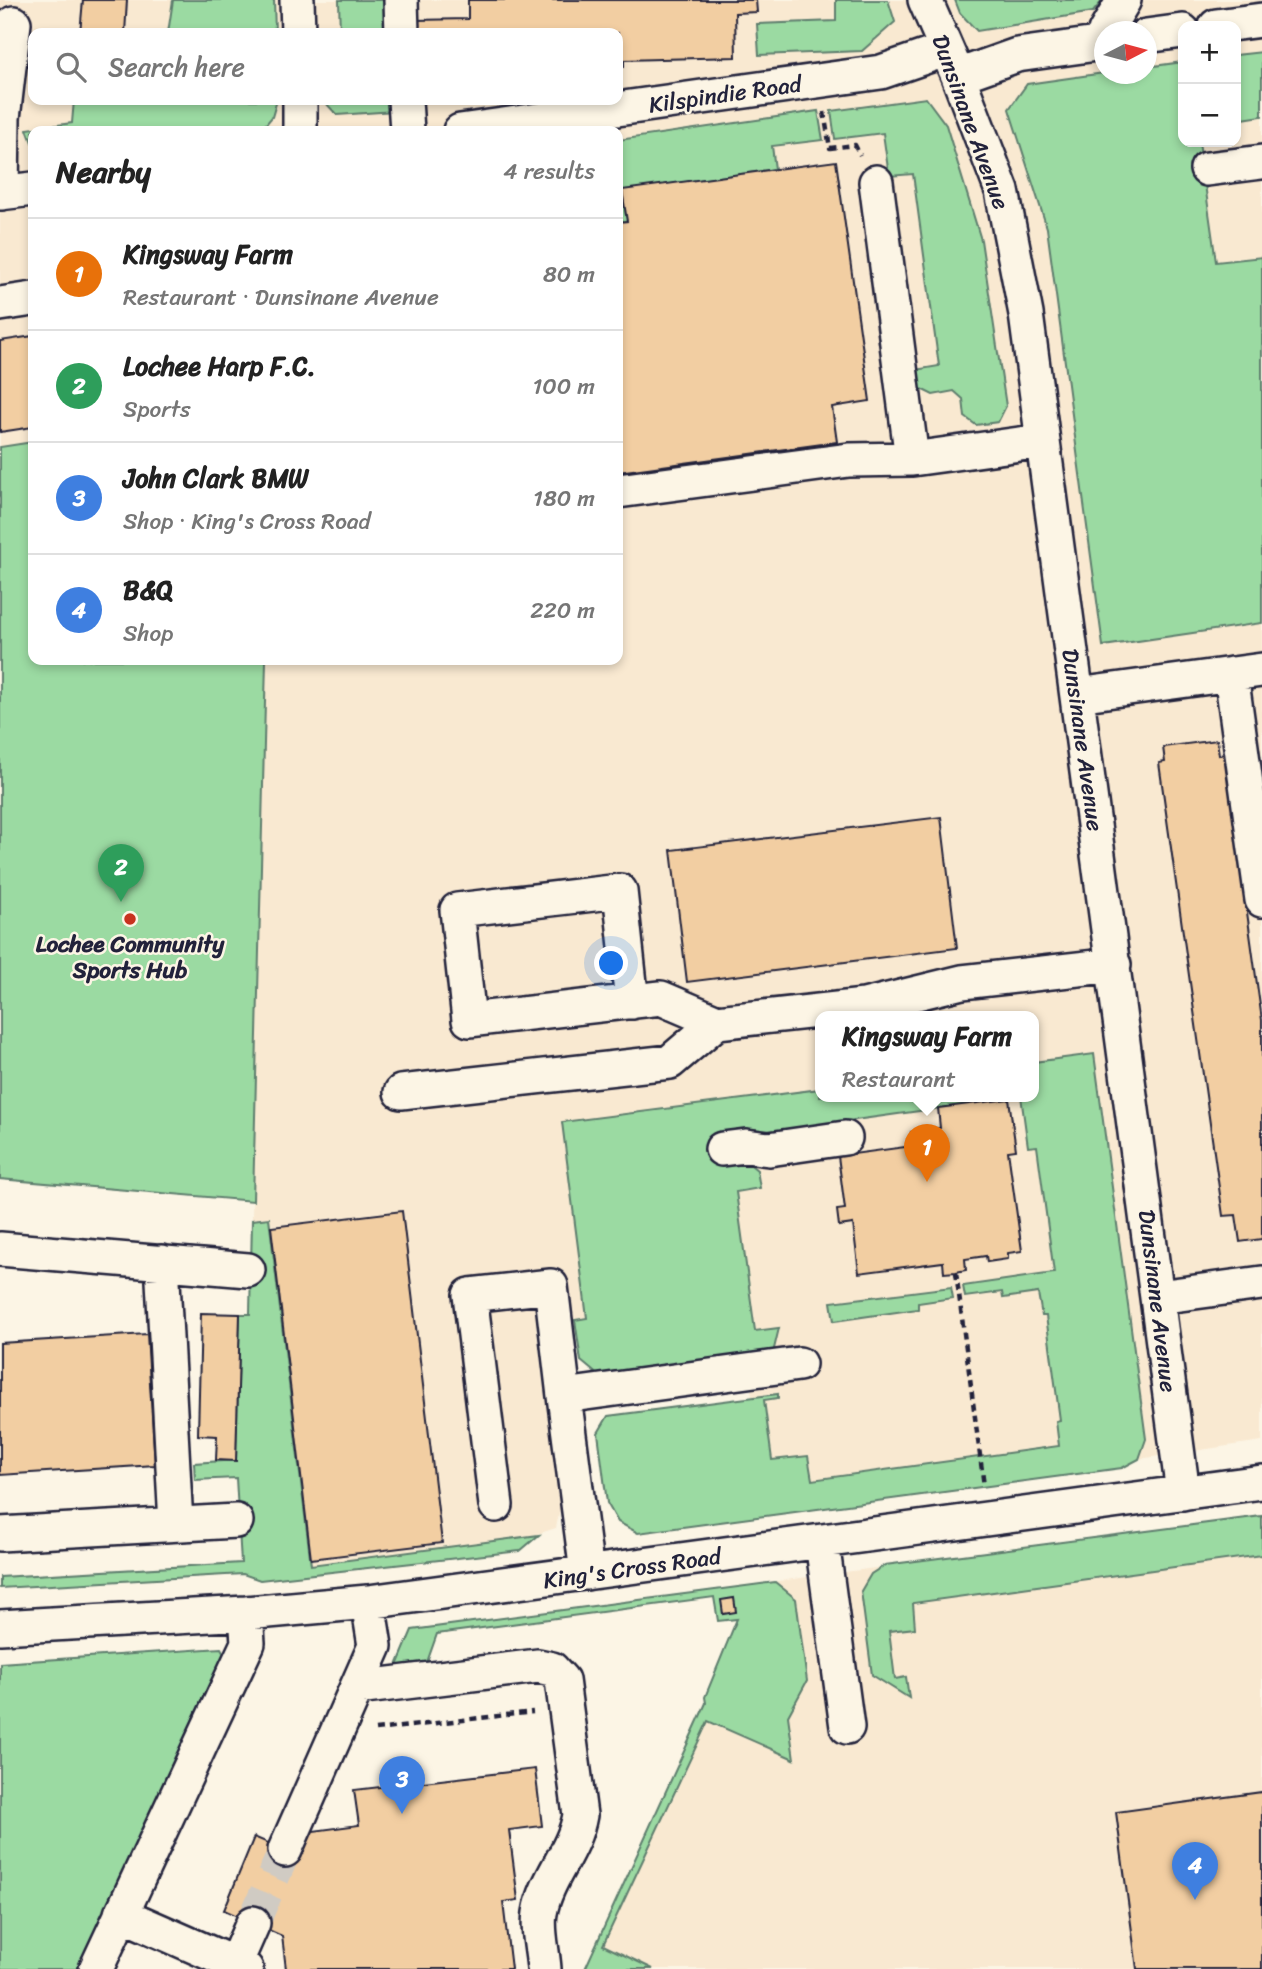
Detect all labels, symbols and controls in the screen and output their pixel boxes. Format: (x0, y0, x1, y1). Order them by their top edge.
north arrow (1094, 21, 1157, 84)
map controls (1178, 21, 1241, 147)
button: + (1178, 21, 1241, 84)
search box (28, 28, 623, 105)
street label: Dunsinane Avenue (920, 29, 1021, 216)
text: Search here (108, 44, 245, 90)
icon: search (52, 48, 90, 86)
street label: Kilspindie Road (646, 63, 806, 126)
button: − (1178, 84, 1241, 147)
text: Nearby (56, 145, 151, 199)
text: 4 results (503, 151, 595, 192)
text: Kingsway Farm (123, 231, 293, 277)
text: 1 (74, 254, 84, 295)
text: 80 m (543, 254, 595, 295)
text: Restaurant · Dunsinane Avenue (123, 277, 439, 318)
text: Lochee Harp F.C. (123, 343, 316, 389)
text: 2 (72, 366, 86, 407)
text: 100 m (532, 366, 595, 407)
text: Sports (123, 389, 191, 430)
text: John Clark BMW (123, 455, 309, 501)
text: 3 (73, 478, 85, 519)
text: 180 m (533, 478, 595, 519)
text: Shop · King's Cross Road (123, 501, 371, 542)
text: B&Q (123, 567, 173, 613)
text: 4 (72, 590, 86, 631)
text: 220 m (530, 590, 595, 631)
text: Shop (123, 613, 173, 654)
street label: Dunsinane Avenue (1049, 646, 1116, 834)
pin: 2 (98, 844, 144, 902)
marker: Lochee Community Sports Hub (122, 911, 138, 927)
place label: Lochee Community Sports Hub (36, 924, 225, 991)
your location (594, 946, 628, 980)
popup (815, 1011, 1039, 1102)
text: Kingsway Farm (842, 1013, 1012, 1059)
text: Restaurant (842, 1059, 956, 1100)
pin: 1 (904, 1124, 950, 1182)
street label: Dunsinane Avenue (1126, 1207, 1189, 1395)
street label: King's Cross Road (541, 1535, 725, 1601)
pin: 3 (379, 1756, 425, 1814)
pin: 4 (1172, 1842, 1218, 1900)

